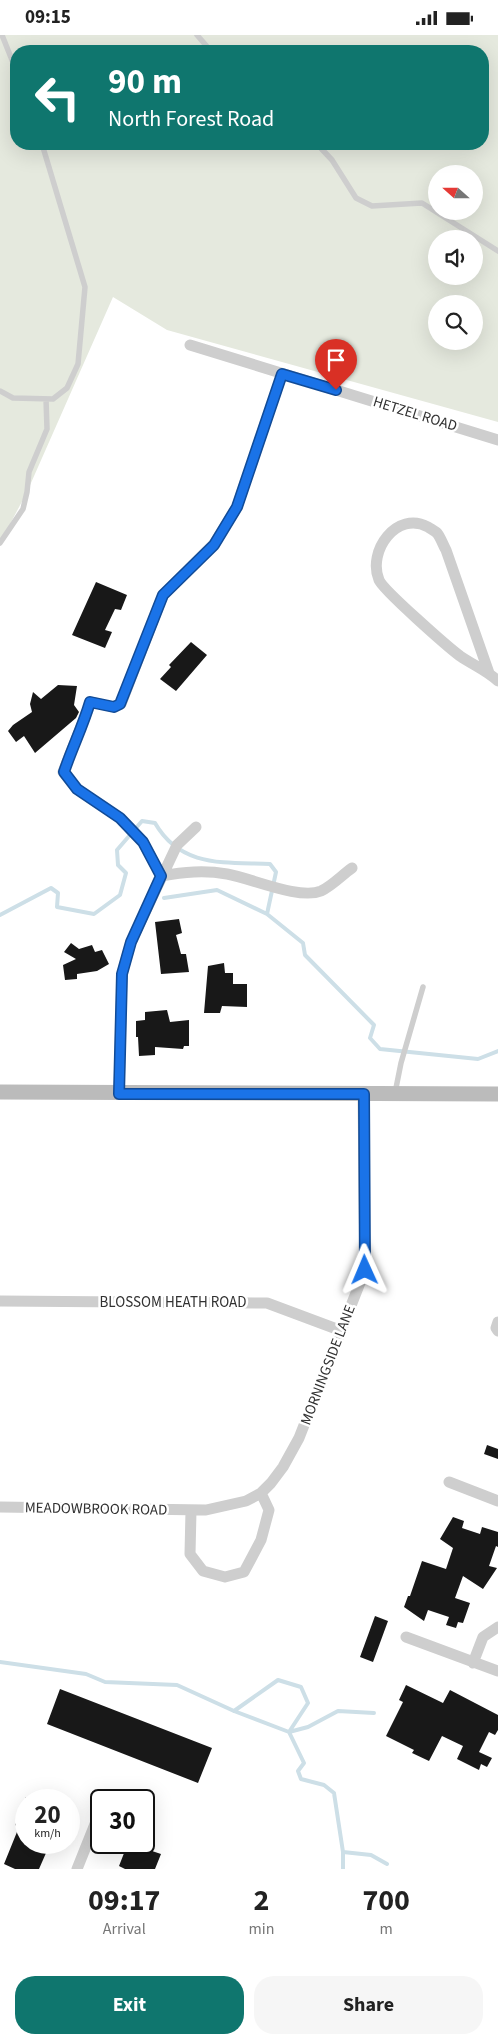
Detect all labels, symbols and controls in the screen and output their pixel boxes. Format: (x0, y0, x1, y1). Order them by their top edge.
text: 09:15 (25, 4, 71, 31)
text: 90 m (108, 57, 182, 107)
icon: left (25, 65, 90, 130)
text: North Forest Road (108, 103, 274, 135)
north arrow (428, 165, 482, 220)
map controls (428, 165, 483, 350)
button: sound (428, 230, 483, 285)
button: search (428, 295, 483, 350)
pin (315, 339, 357, 390)
icon: arrive (322, 346, 350, 374)
street label: HETZEL ROAD (370, 391, 460, 437)
position arrow (338, 1243, 390, 1295)
street label: BLOSSOM HEATH ROAD (100, 1292, 246, 1313)
street label: MORNINGSIDE LANE (295, 1302, 361, 1428)
street label: MEADOWBROOK ROAD (25, 1497, 167, 1521)
speed limit sign: 30 (90, 1789, 155, 1854)
text: 20 (34, 1797, 61, 1833)
text: km/h (34, 1825, 61, 1842)
text: 09:17 (88, 1879, 160, 1922)
text: 2 (253, 1879, 269, 1922)
text: 700 (362, 1879, 410, 1922)
text: Arrival (103, 1918, 146, 1940)
text: min (248, 1918, 274, 1940)
text: m (380, 1918, 393, 1940)
button: Exit (15, 1976, 244, 2034)
button: Share (254, 1976, 483, 2034)

